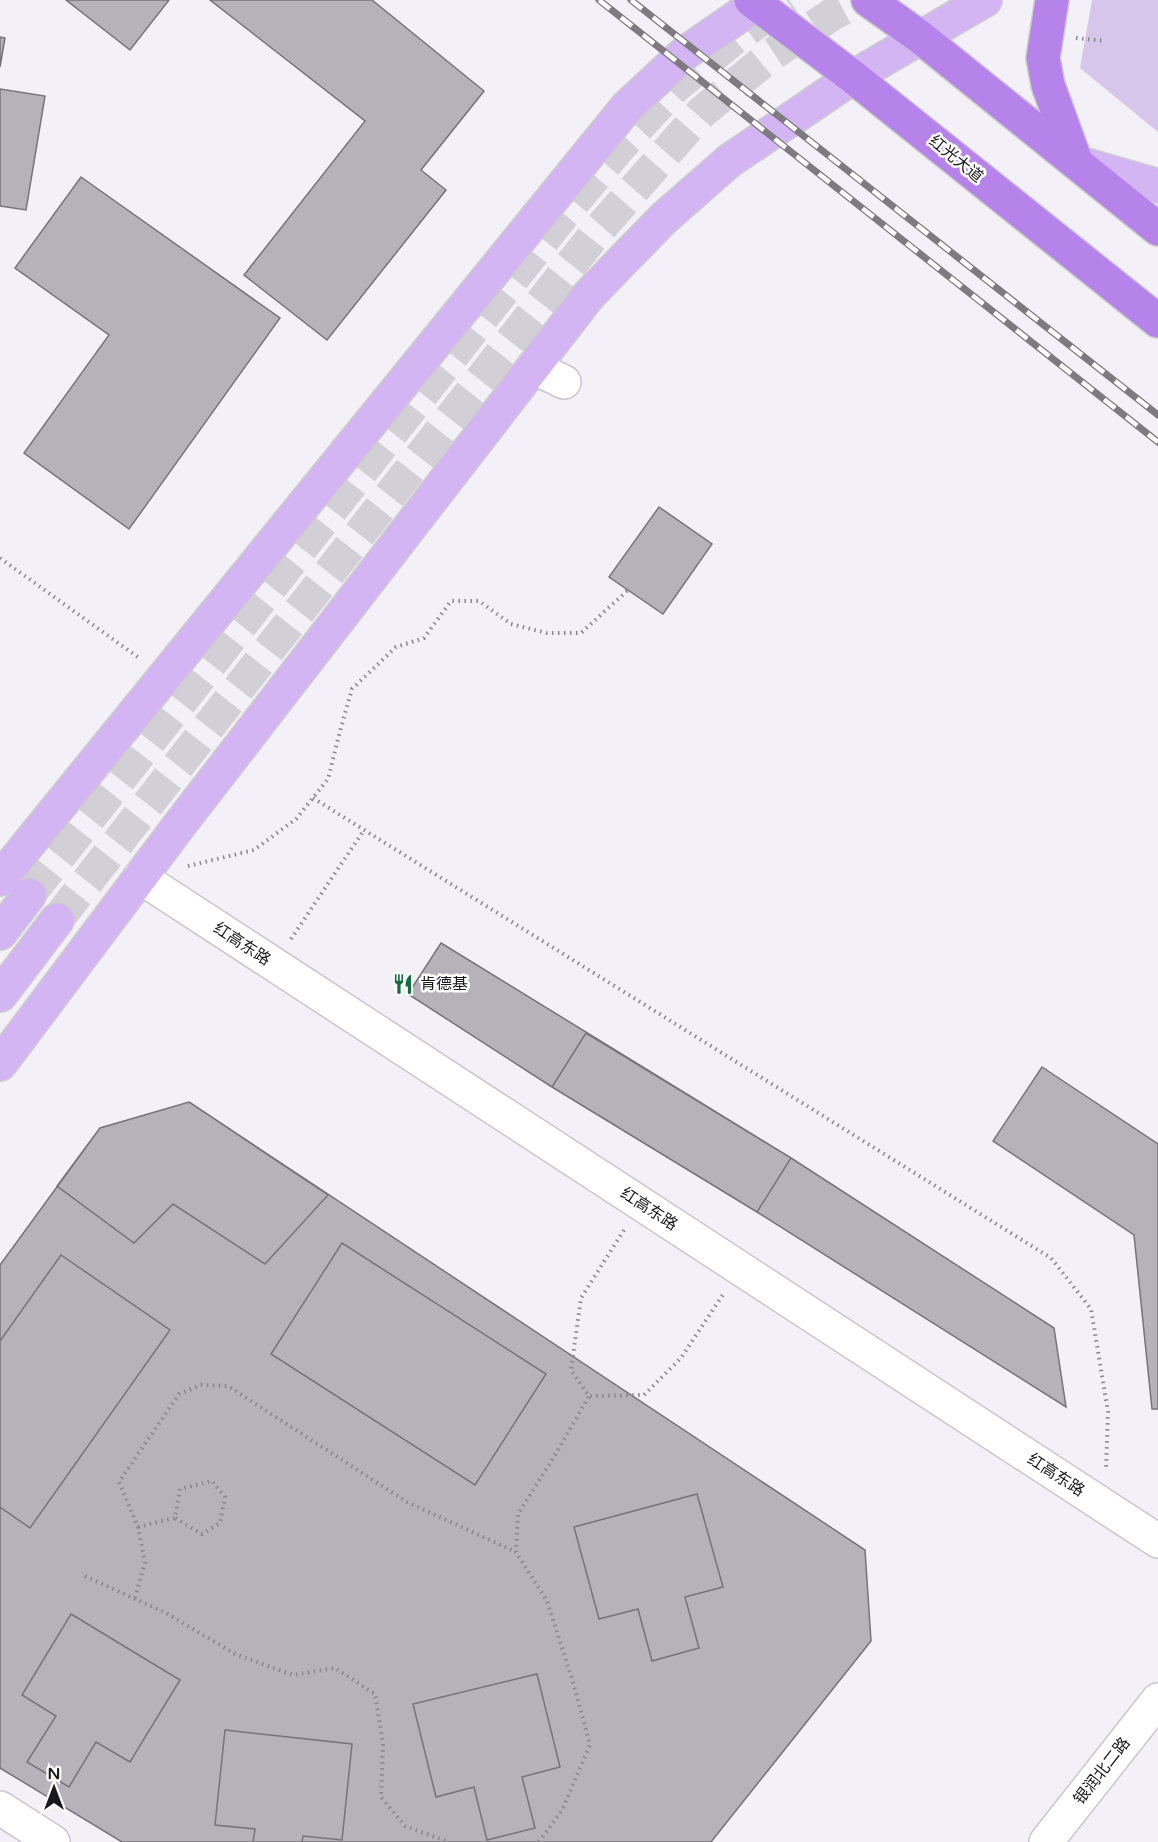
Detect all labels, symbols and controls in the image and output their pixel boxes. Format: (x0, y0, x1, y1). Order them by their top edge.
street label: 红光大道 (925, 131, 987, 187)
street label: 红高东路 (210, 918, 274, 970)
restaurant icon: 肯德基 (391, 972, 415, 996)
place label: 肯德基 (420, 974, 468, 994)
street label: 红高东路 (617, 1183, 681, 1235)
street label: 红高东路 (1024, 1449, 1088, 1501)
street label: 银润北二路 (1069, 1733, 1135, 1809)
north arrow (24, 1758, 84, 1818)
text: N (48, 1764, 60, 1784)

